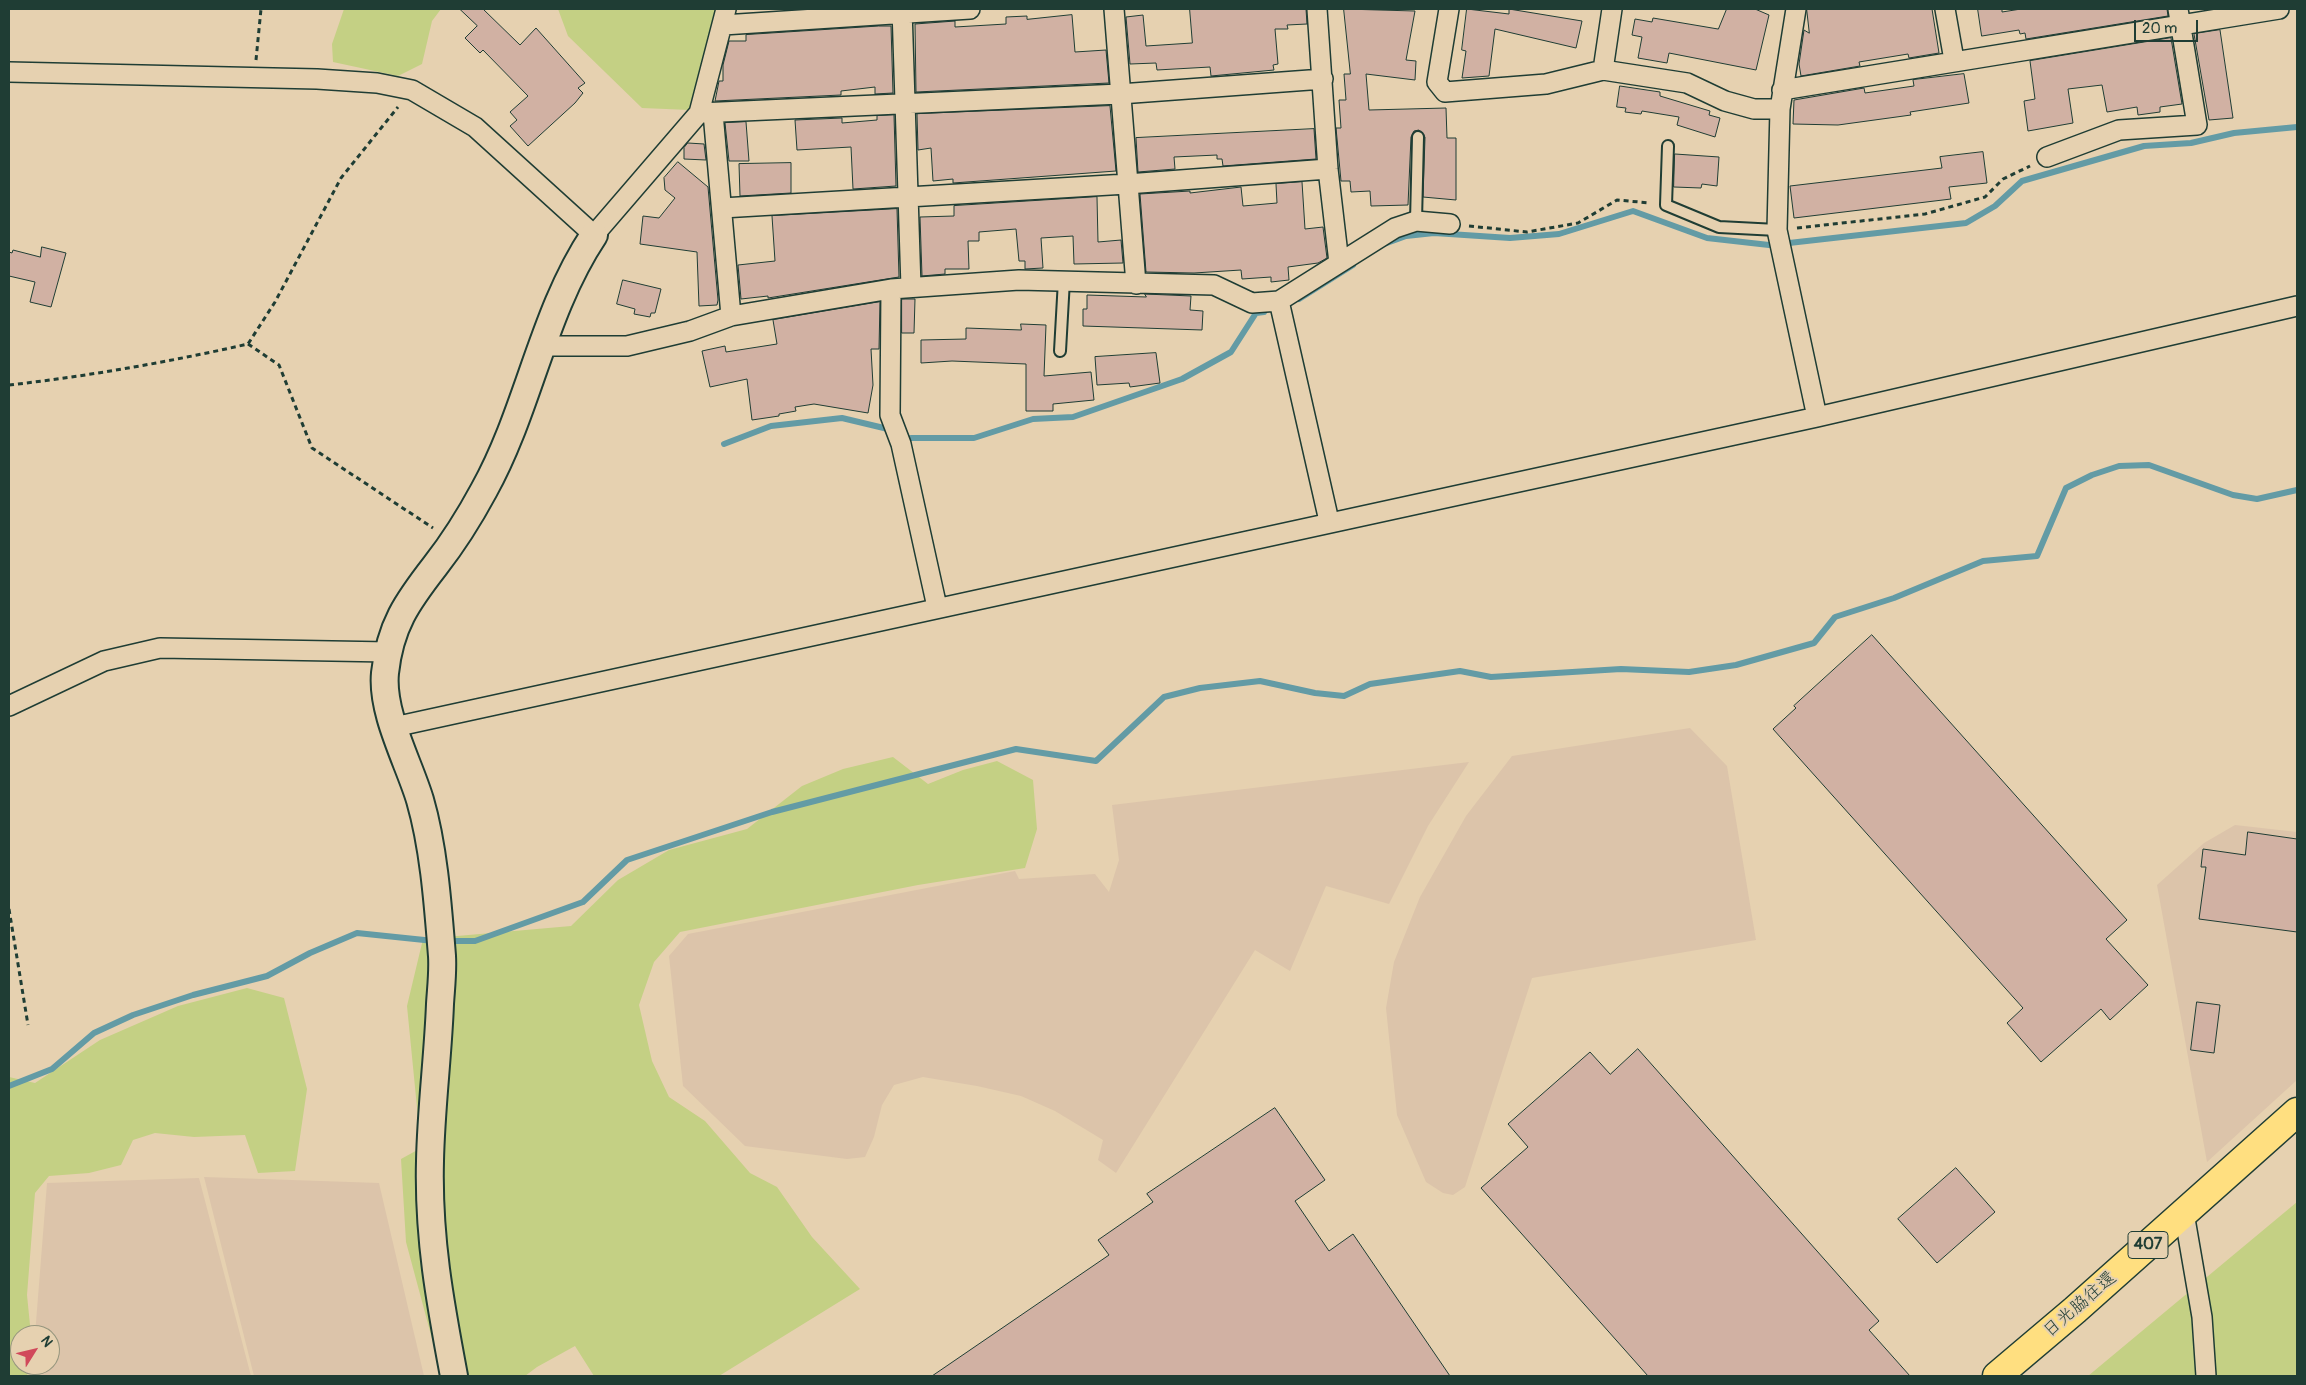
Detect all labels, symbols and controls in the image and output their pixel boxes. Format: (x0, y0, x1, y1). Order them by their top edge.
scale bar (2136, 10, 2200, 42)
text: 20 m (2142, 19, 2177, 38)
road number: 407 (2128, 1232, 2168, 1258)
street label: 日光脇往還 (2039, 1267, 2121, 1343)
north arrow (10, 1325, 60, 1375)
text: N (37, 1333, 56, 1350)

